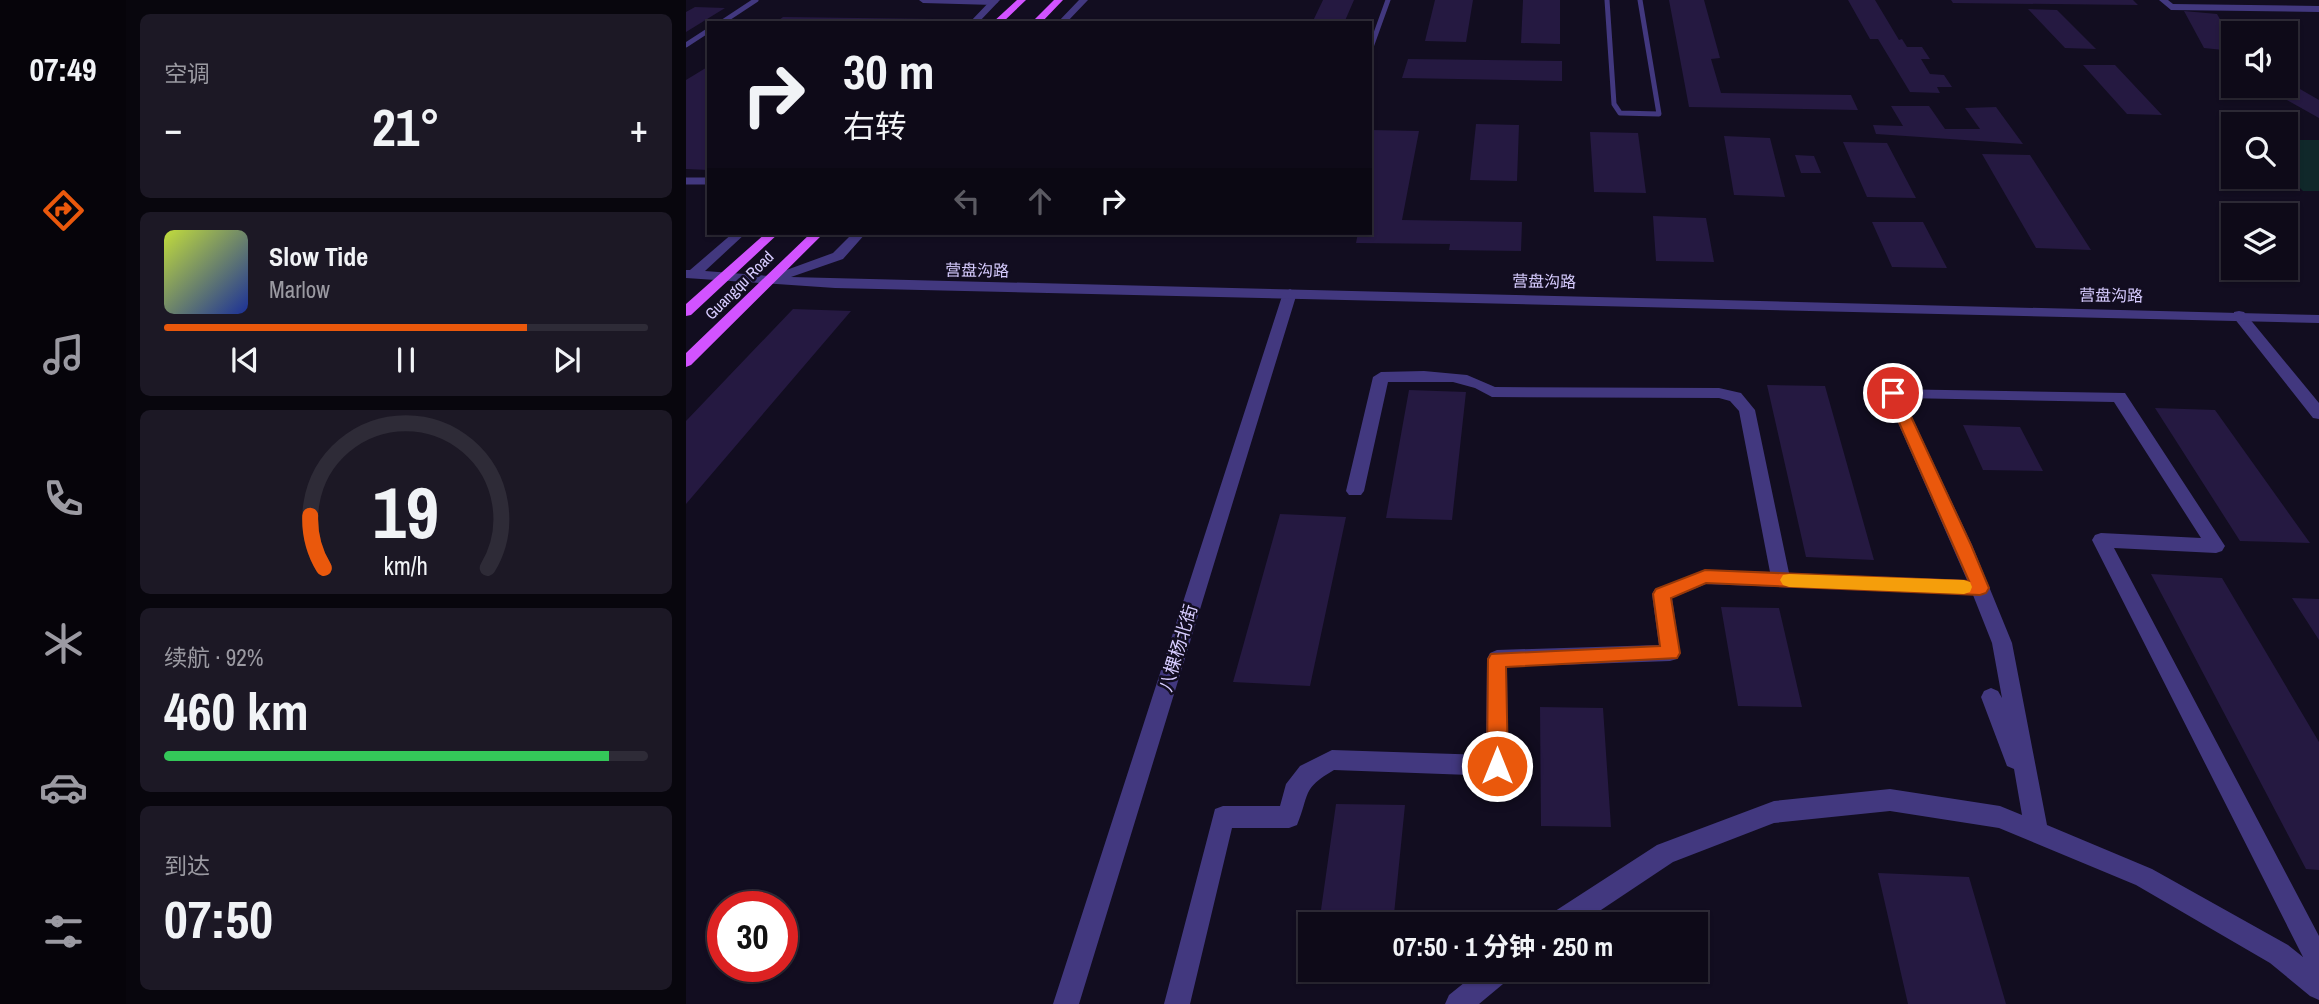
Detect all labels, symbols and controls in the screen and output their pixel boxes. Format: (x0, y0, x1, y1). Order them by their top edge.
map controls (2221, 21, 2298, 280)
button: sound (2221, 21, 2298, 98)
text: 30 m (843, 38, 935, 104)
text: 07:49 (29, 48, 97, 91)
icon: right (728, 49, 819, 140)
text: 空调 (164, 58, 210, 89)
text: 21° (372, 92, 440, 162)
text: − (164, 103, 182, 154)
text: + (630, 103, 648, 154)
text: 右转 (843, 105, 907, 148)
button: search (2221, 112, 2298, 189)
icon: left (948, 182, 986, 220)
icon: ahead (1021, 182, 1059, 220)
icon: right (1094, 182, 1132, 220)
icon: directions (39, 186, 88, 235)
button: layers (2221, 203, 2298, 280)
text: Slow Tide (269, 239, 368, 274)
street label: Guangqu Road (700, 246, 778, 324)
street label: 营盘沟路 (945, 258, 1009, 282)
street label: 营盘沟路 (1512, 269, 1576, 293)
text: Marlow (269, 274, 330, 305)
street label: 营盘沟路 (2079, 283, 2143, 307)
icon: music (39, 330, 88, 379)
icon: previous (226, 341, 264, 379)
icon: pause (387, 341, 425, 379)
icon: next (548, 341, 586, 379)
pin (1863, 363, 1923, 423)
icon: arrive (1874, 374, 1912, 412)
text: 19 (373, 463, 439, 561)
icon: phone (39, 474, 88, 523)
text: km/h (384, 549, 428, 583)
street label: 八棵杨北街 (1153, 601, 1203, 695)
icon: climate (39, 619, 88, 668)
text: 续航 · 92% (164, 642, 263, 673)
text: 460 km (164, 676, 309, 746)
position arrow (1460, 729, 1534, 803)
icon: car (39, 763, 88, 812)
text: 到达 (164, 850, 210, 881)
text: 07:50 (164, 884, 273, 954)
speed limit sign: 30 (707, 891, 798, 982)
icon: filters (39, 907, 88, 956)
text: 07:50 · 1 分钟 · 250 m (1393, 929, 1613, 964)

